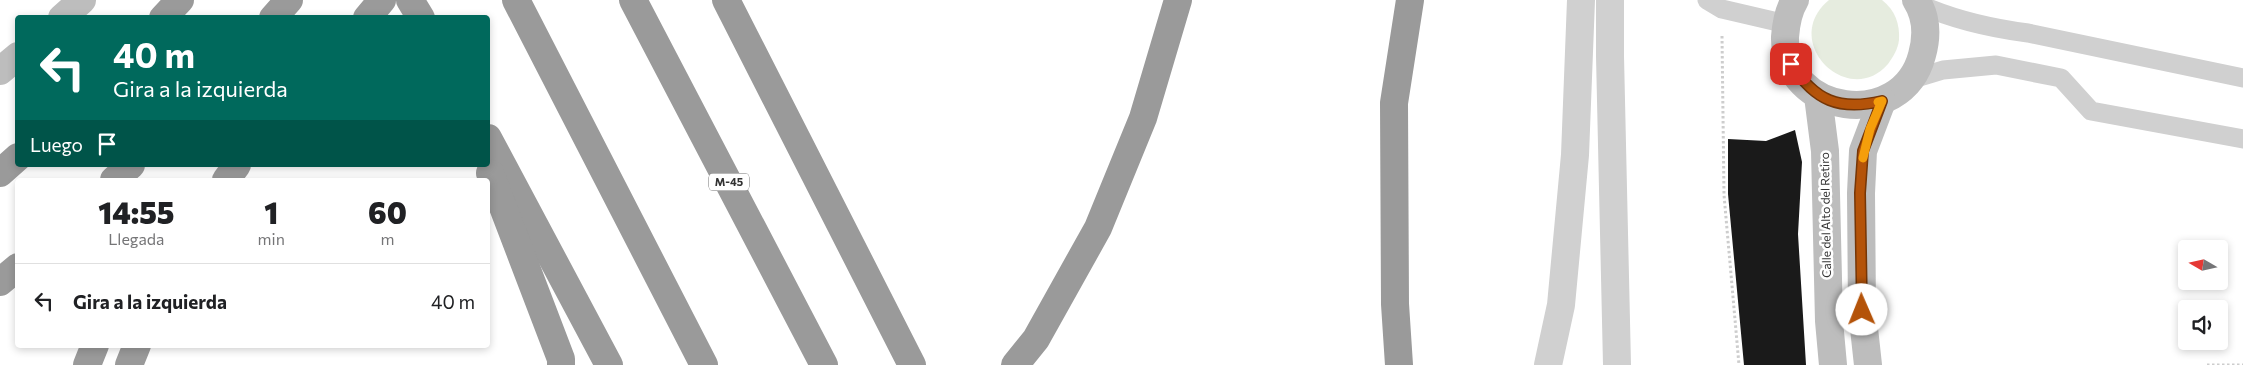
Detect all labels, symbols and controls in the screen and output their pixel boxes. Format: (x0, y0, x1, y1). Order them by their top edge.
text: 40 m (113, 32, 195, 75)
icon: left (30, 35, 95, 100)
pin (1770, 43, 1812, 85)
icon: arrive (1777, 50, 1805, 78)
text: Gira a la izquierda (113, 75, 288, 102)
icon: arrive (93, 130, 121, 158)
text: Luego (30, 133, 83, 156)
street label: Calle del Alto del Retiro (1817, 152, 1833, 278)
road number: M-45 (709, 173, 749, 190)
text: 14:55 (98, 193, 174, 230)
text: 1 (264, 193, 278, 230)
text: 60 (368, 193, 407, 230)
text: Llegada (108, 229, 164, 248)
text: min (258, 229, 285, 248)
text: m (380, 229, 394, 248)
north arrow (2178, 240, 2228, 290)
map controls (2178, 240, 2228, 350)
position arrow (1835, 283, 1887, 335)
icon: left (30, 287, 58, 315)
text: Gira a la izquierda (73, 290, 227, 313)
text: 40 m (431, 290, 475, 313)
button: sound (2178, 300, 2228, 350)

